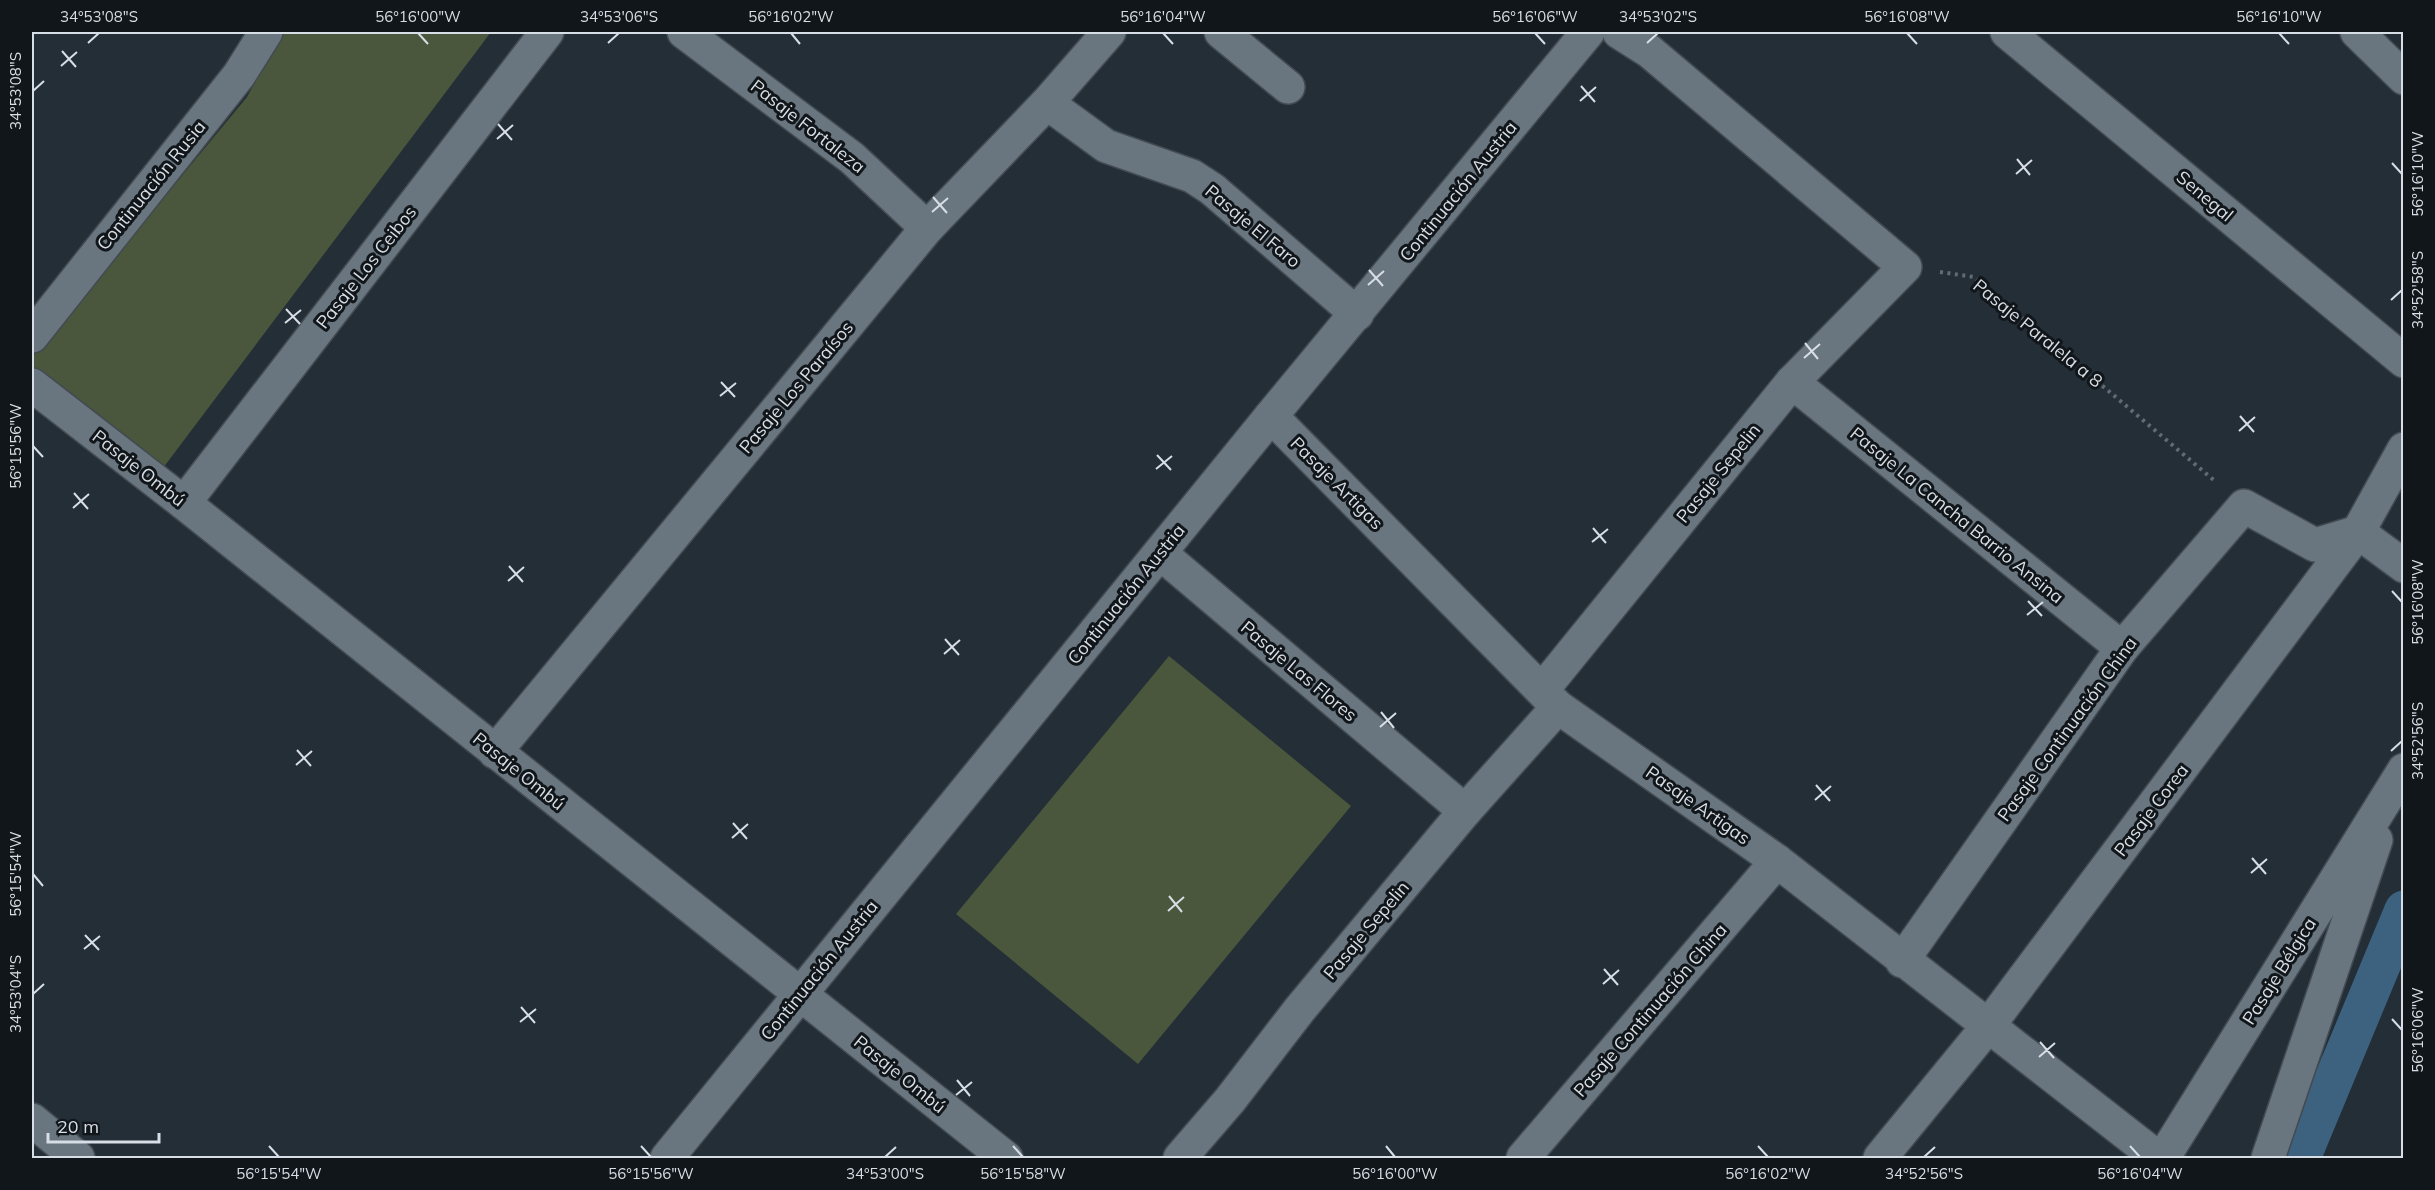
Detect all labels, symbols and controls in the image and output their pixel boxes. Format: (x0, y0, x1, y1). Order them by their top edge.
text: 34°53'08"S (60, 7, 138, 26)
text: 56°16'00"W (375, 7, 461, 26)
text: 34°53'06"S (580, 7, 658, 26)
text: 56°16'02"W (748, 7, 834, 26)
text: 56°16'04"W (1120, 7, 1206, 26)
text: 56°16'06"W (1492, 7, 1578, 26)
text: 34°53'02"S (1619, 7, 1697, 26)
text: 56°16'08"W (1864, 7, 1950, 26)
text: 56°16'10"W (2236, 7, 2322, 26)
text: 34°53'08"S (6, 52, 25, 130)
street label: Pasaje Fortaleza (746, 74, 870, 178)
street label: Continuación Rusia (92, 115, 210, 255)
street label: Continuación Austria (1394, 116, 1522, 266)
text: 56°16'10"W (2408, 131, 2427, 217)
street label: Senegal (2172, 166, 2238, 226)
street label: Pasaje El Faro (1201, 179, 1305, 273)
street label: Pasaje Los Ceibos (311, 201, 421, 333)
text: 34°52'58"S (2408, 251, 2427, 329)
street label: Pasaje Paralela a 8 (1969, 274, 2107, 392)
street label: Pasaje Los Paraísos (734, 316, 858, 458)
text: 56°15'56"W (6, 403, 25, 489)
street label: Pasaje Sepelin (1671, 419, 1765, 527)
street label: Pasaje La Cancha Barrio Ansina (1846, 422, 2068, 608)
street label: Pasaje Ombú (88, 425, 190, 511)
street label: Pasaje Artigas (1286, 432, 1388, 534)
street label: Continuación Austria (1062, 519, 1190, 669)
text: 56°16'08"W (2408, 559, 2427, 645)
street label: Pasaje Las Flores (1236, 616, 1362, 726)
street label: Pasaje Continuación China (1992, 632, 2142, 826)
text: 34°52'56"S (2408, 702, 2427, 780)
street label: Pasaje Ombú (468, 727, 570, 815)
street label: Pasaje Corea (2109, 759, 2193, 861)
street label: Pasaje Artigas (1641, 761, 1755, 849)
text: 56°15'54"W (6, 831, 25, 917)
street label: Pasaje Sepelin (1318, 876, 1414, 984)
street label: Continuación Austria (755, 895, 883, 1045)
street label: Pasaje Bélgica (2237, 913, 2321, 1029)
street label: Pasaje Continuación China (1568, 918, 1732, 1102)
text: 34°53'04"S (6, 955, 25, 1033)
text: 56°16'06"W (2408, 987, 2427, 1073)
street label: Pasaje Ombú (849, 1030, 951, 1118)
scale bar (48, 1106, 159, 1144)
text: 20 m (57, 1115, 99, 1138)
text: 56°15'54"W (236, 1164, 322, 1183)
text: 56°15'56"W (608, 1164, 694, 1183)
text: 34°53'00"S (846, 1164, 924, 1183)
text: 56°15'58"W (980, 1164, 1066, 1183)
text: 56°16'00"W (1352, 1164, 1438, 1183)
text: 56°16'02"W (1725, 1164, 1811, 1183)
text: 34°52'56"S (1885, 1164, 1963, 1183)
text: 56°16'04"W (2097, 1164, 2183, 1183)

